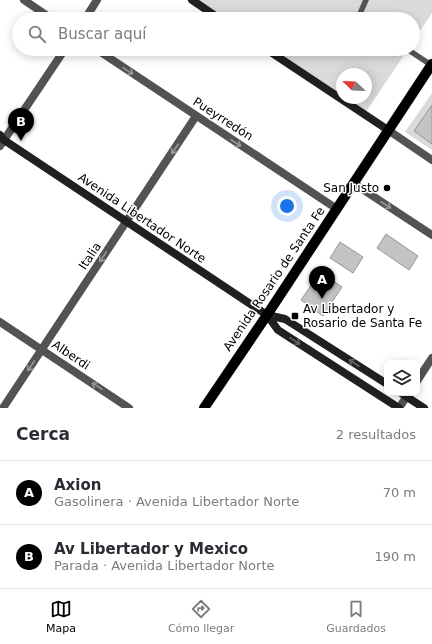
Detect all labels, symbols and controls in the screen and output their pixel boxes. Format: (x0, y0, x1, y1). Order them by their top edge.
search box (12, 12, 420, 56)
icon: search (26, 23, 48, 45)
text: Buscar aquí (58, 25, 146, 43)
one-way arrow (122, 67, 133, 75)
north arrow (336, 68, 372, 104)
street label: Pueyrredón (190, 94, 256, 144)
pin: B (8, 108, 34, 141)
one-way arrow (230, 139, 241, 147)
one-way arrow (170, 143, 178, 155)
street label: Avenida Libertador Norte (76, 170, 208, 266)
place label: San Justo (323, 181, 379, 195)
marker: San Justo (382, 183, 392, 193)
your location (277, 196, 297, 216)
one-way arrow (380, 201, 392, 209)
street label: Avenida Rosario de Santa Fe (220, 204, 328, 354)
street label: Italia (76, 240, 104, 272)
one-way arrow (99, 252, 107, 263)
pin: A (309, 266, 335, 299)
place label: Av Libertador y Rosario de Santa Fe (303, 302, 422, 330)
marker: Av Libertador y Rosario de Santa Fe (290, 311, 300, 321)
street label: Alberdi (50, 337, 92, 373)
one-way arrow (289, 337, 300, 345)
one-way arrow (348, 359, 360, 367)
one-way arrow (27, 360, 35, 371)
map controls (384, 360, 420, 396)
button: layers (384, 360, 420, 396)
one-way arrow (91, 382, 102, 390)
text: Cerca (16, 424, 70, 444)
text: 2 resultados (336, 427, 416, 442)
text: Axion (54, 476, 101, 494)
text: A (24, 485, 34, 500)
text: 70 m (383, 485, 416, 500)
text: Gasolinera · Avenida Libertador Norte (54, 494, 299, 509)
text: Av Libertador y Mexico (54, 540, 248, 558)
text: B (24, 549, 34, 564)
text: 190 m (374, 549, 416, 564)
text: Parada · Avenida Libertador Norte (54, 558, 275, 573)
tab: Mapa (46, 598, 76, 635)
tab: Cómo llegar (168, 598, 234, 635)
tab: Guardados (326, 598, 386, 635)

